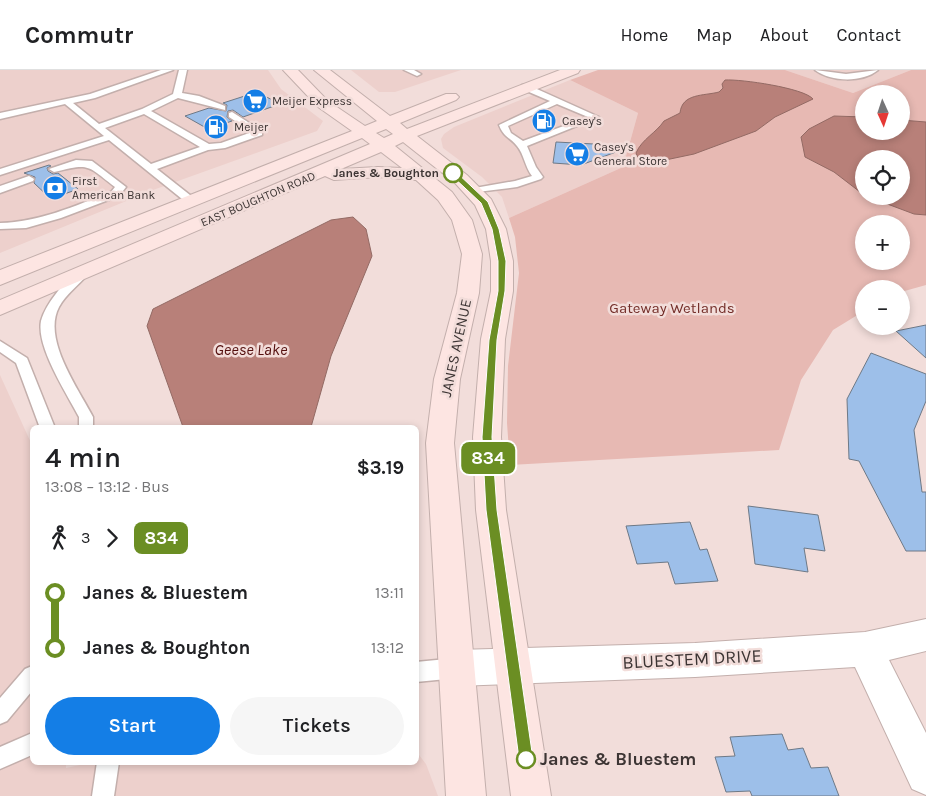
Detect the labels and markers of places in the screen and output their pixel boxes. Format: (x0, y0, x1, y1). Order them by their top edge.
supermarket icon: Meijer Express (242, 88, 268, 114)
place label: Meijer Express (272, 94, 352, 108)
fuel station icon: Casey's (531, 108, 557, 134)
fuel station icon: Meijer (203, 114, 229, 140)
place label: Casey's (562, 114, 602, 128)
place label: Meijer (234, 120, 269, 134)
place label: Casey's General Store (594, 140, 667, 168)
supermarket icon: Casey's General Store (564, 141, 590, 167)
marker: Janes & Boughton (443, 163, 463, 183)
place label: Janes & Boughton (333, 166, 439, 180)
place label: First American Bank (72, 174, 155, 202)
bank icon: First American Bank (42, 175, 68, 201)
place label: Janes & Bluestem (540, 748, 696, 770)
marker: Janes & Bluestem (516, 749, 536, 769)

